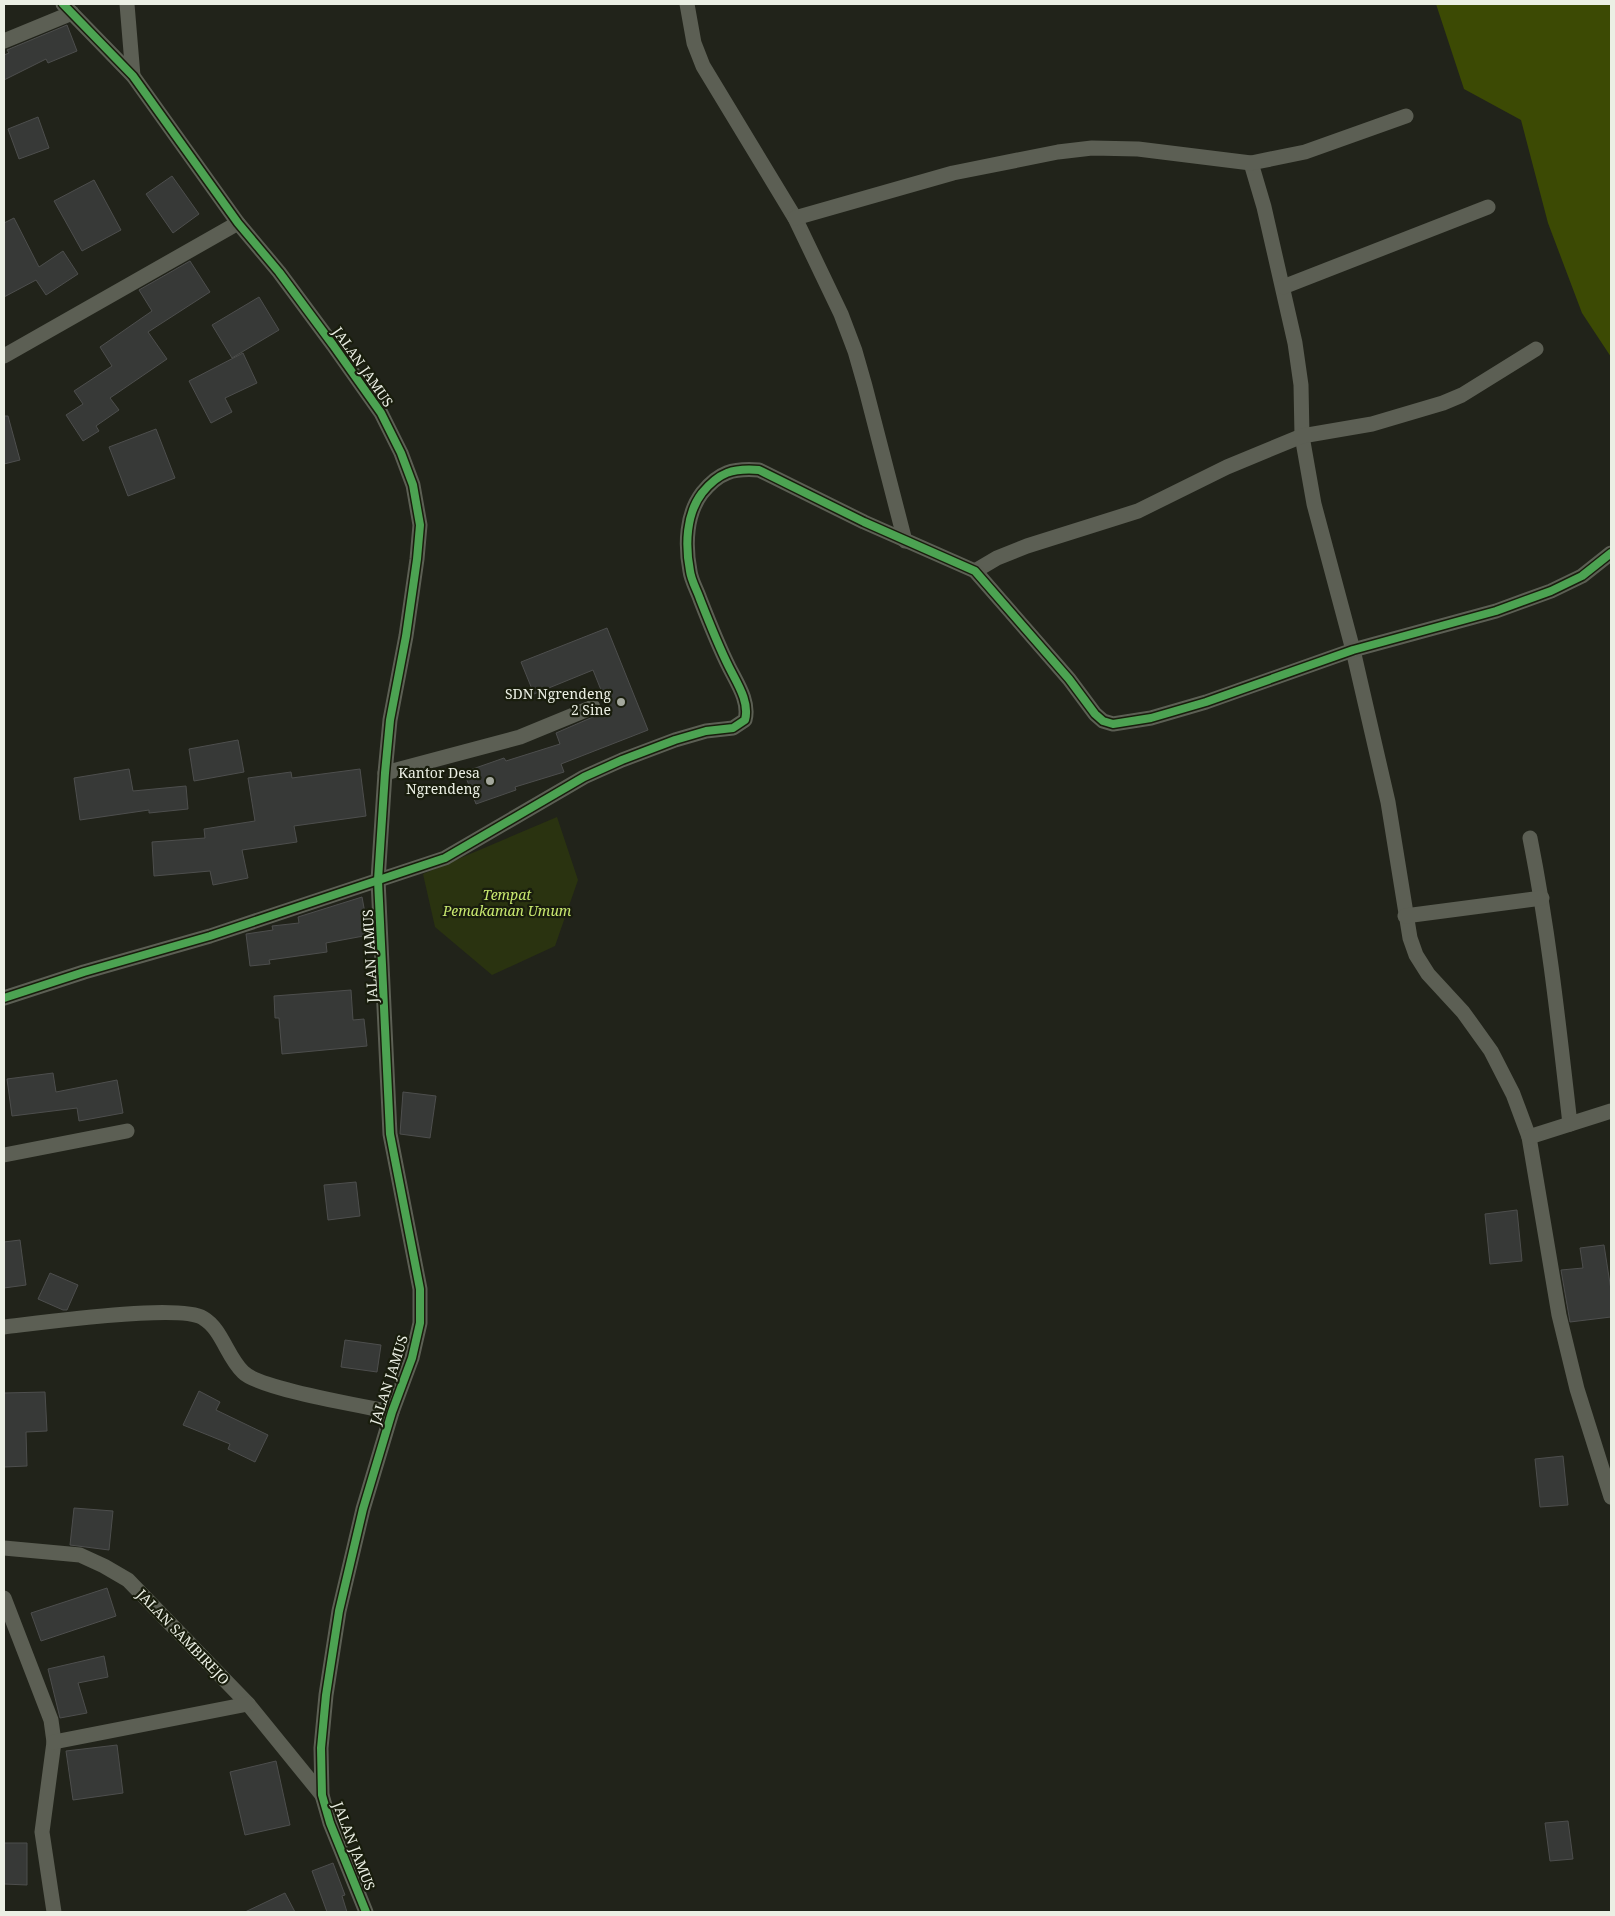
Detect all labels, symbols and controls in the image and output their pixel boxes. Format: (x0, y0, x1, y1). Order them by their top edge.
street label: JALAN JAMUS (328, 322, 398, 410)
place label: SDN Ngrendeng 2 Sine (505, 684, 611, 719)
marker: SDN Ngrendeng 2 Sine (615, 696, 627, 708)
place label: Kantor Desa Ngrendeng (398, 763, 480, 798)
marker: Kantor Desa Ngrendeng (484, 775, 496, 787)
park label: Tempat Pemakaman Umum (442, 885, 572, 920)
street label: JALAN JAMUS (358, 909, 381, 1004)
street label: JALAN JAMUS (365, 1332, 412, 1428)
street label: JALAN SAMBIREJO (132, 1584, 234, 1688)
street label: JALAN JAMUS (328, 1798, 380, 1893)

